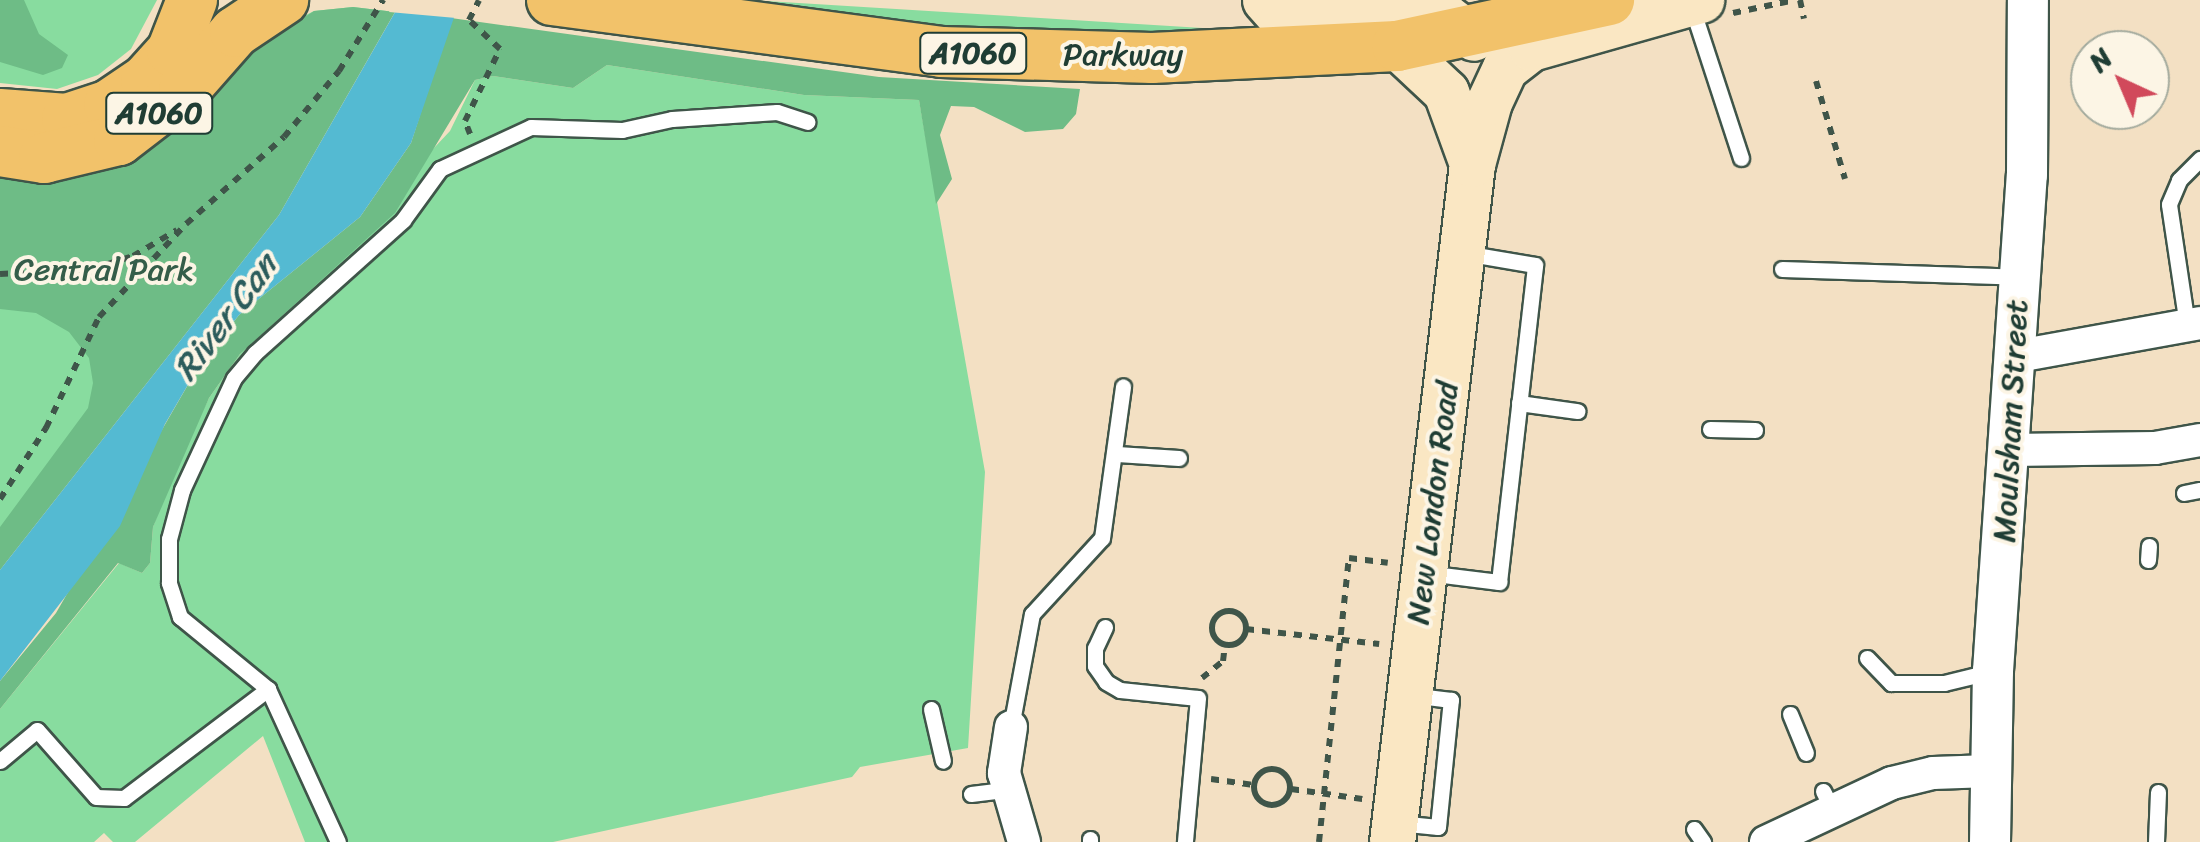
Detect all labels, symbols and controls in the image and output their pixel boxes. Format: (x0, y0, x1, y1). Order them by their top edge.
road number: A1060 (918, 28, 1028, 78)
north arrow (2070, 30, 2170, 130)
text: N (2076, 35, 2124, 84)
street label: Parkway (1063, 36, 1183, 74)
road number: A1060 (104, 88, 214, 138)
water label: River Can (164, 246, 286, 388)
park label: Central Park (14, 251, 194, 289)
street label: Moulsham Street (1985, 299, 2037, 543)
street label: New London Road (1399, 379, 1467, 627)

